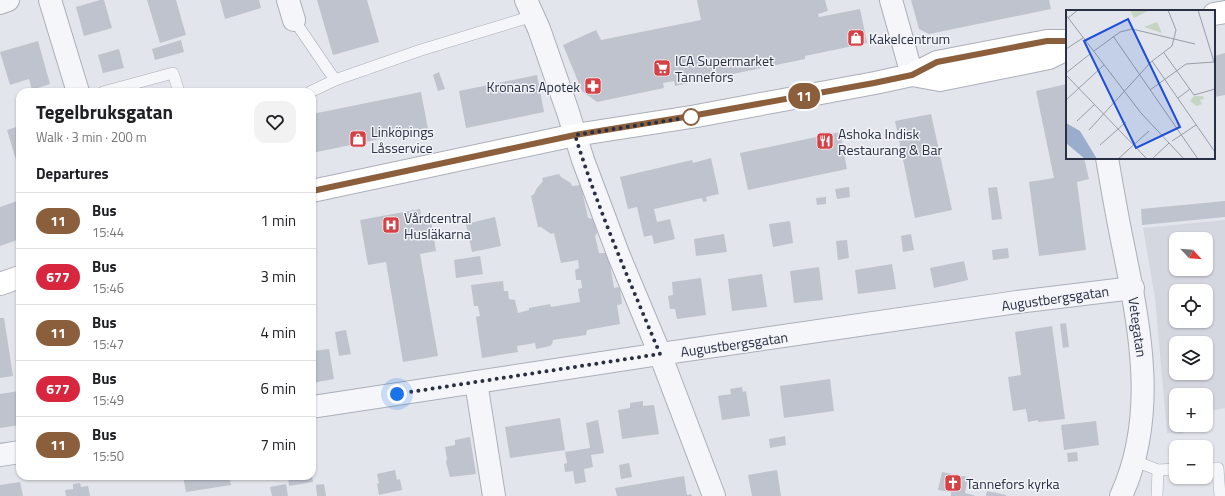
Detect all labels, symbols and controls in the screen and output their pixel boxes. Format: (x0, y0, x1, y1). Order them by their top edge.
inset map (1066, 10, 1215, 159)
shop icon: Kakelcentrum (846, 28, 866, 48)
place label: Kakelcentrum (869, 28, 950, 49)
place label: ICA Supermarket Tannefors (675, 50, 774, 87)
supermarket icon: ICA Supermarket Tannefors (652, 58, 672, 78)
place label: Kronans Apotek (487, 76, 580, 97)
pharmacy icon: Kronans Apotek (583, 76, 603, 96)
line badge: 11 (786, 83, 822, 109)
text: 11 (796, 85, 812, 106)
text: Tegelbruksgatan (36, 97, 173, 126)
button: heart (254, 101, 296, 143)
unlabelled marker (682, 108, 700, 126)
place label: Linköpings Låsservice (371, 121, 434, 158)
place label: Ashoka Indisk Restaurang & Bar (838, 123, 942, 160)
text: Walk · 3 min · 200 m (36, 127, 147, 147)
shop icon: Linköpings Låsservice (348, 129, 368, 149)
restaurant icon: Ashoka Indisk Restaurang & Bar (815, 131, 835, 151)
text: Departures (36, 162, 109, 185)
text: Bus (92, 199, 117, 222)
place label: Vårdcentral Husläkarna (404, 207, 471, 244)
text: 1 min (260, 209, 296, 232)
text: 11 (50, 210, 66, 231)
hospital icon: Vårdcentral Husläkarna (381, 215, 401, 235)
text: 15:44 (92, 222, 124, 242)
north arrow (1169, 232, 1213, 276)
map controls (1169, 232, 1213, 484)
text: Bus (92, 255, 117, 278)
text: 3 min (260, 265, 296, 288)
text: 677 (46, 266, 70, 287)
text: 15:46 (92, 278, 124, 298)
street label: Augustbergsgatan (1000, 280, 1110, 316)
button: locate (1169, 284, 1213, 328)
street label: Vetegatan (1123, 296, 1153, 358)
text: Bus (92, 311, 117, 334)
text: 4 min (260, 321, 296, 344)
text: 11 (50, 322, 66, 343)
street label: Augustbergsgatan (679, 326, 789, 362)
text: 15:47 (92, 334, 124, 354)
button: layers (1169, 336, 1213, 380)
text: Bus (92, 367, 117, 390)
text: 6 min (260, 377, 296, 400)
text: 677 (46, 378, 70, 399)
your location (387, 384, 407, 404)
button: + (1169, 388, 1213, 432)
text: 15:49 (92, 390, 124, 410)
text: Bus (92, 423, 117, 446)
text: 7 min (260, 433, 296, 456)
text: 11 (50, 434, 66, 455)
button: − (1169, 440, 1213, 484)
text: 15:50 (92, 446, 124, 466)
church icon: Tannefors kyrka (943, 473, 963, 493)
place label: Tannefors kyrka (966, 473, 1060, 494)

